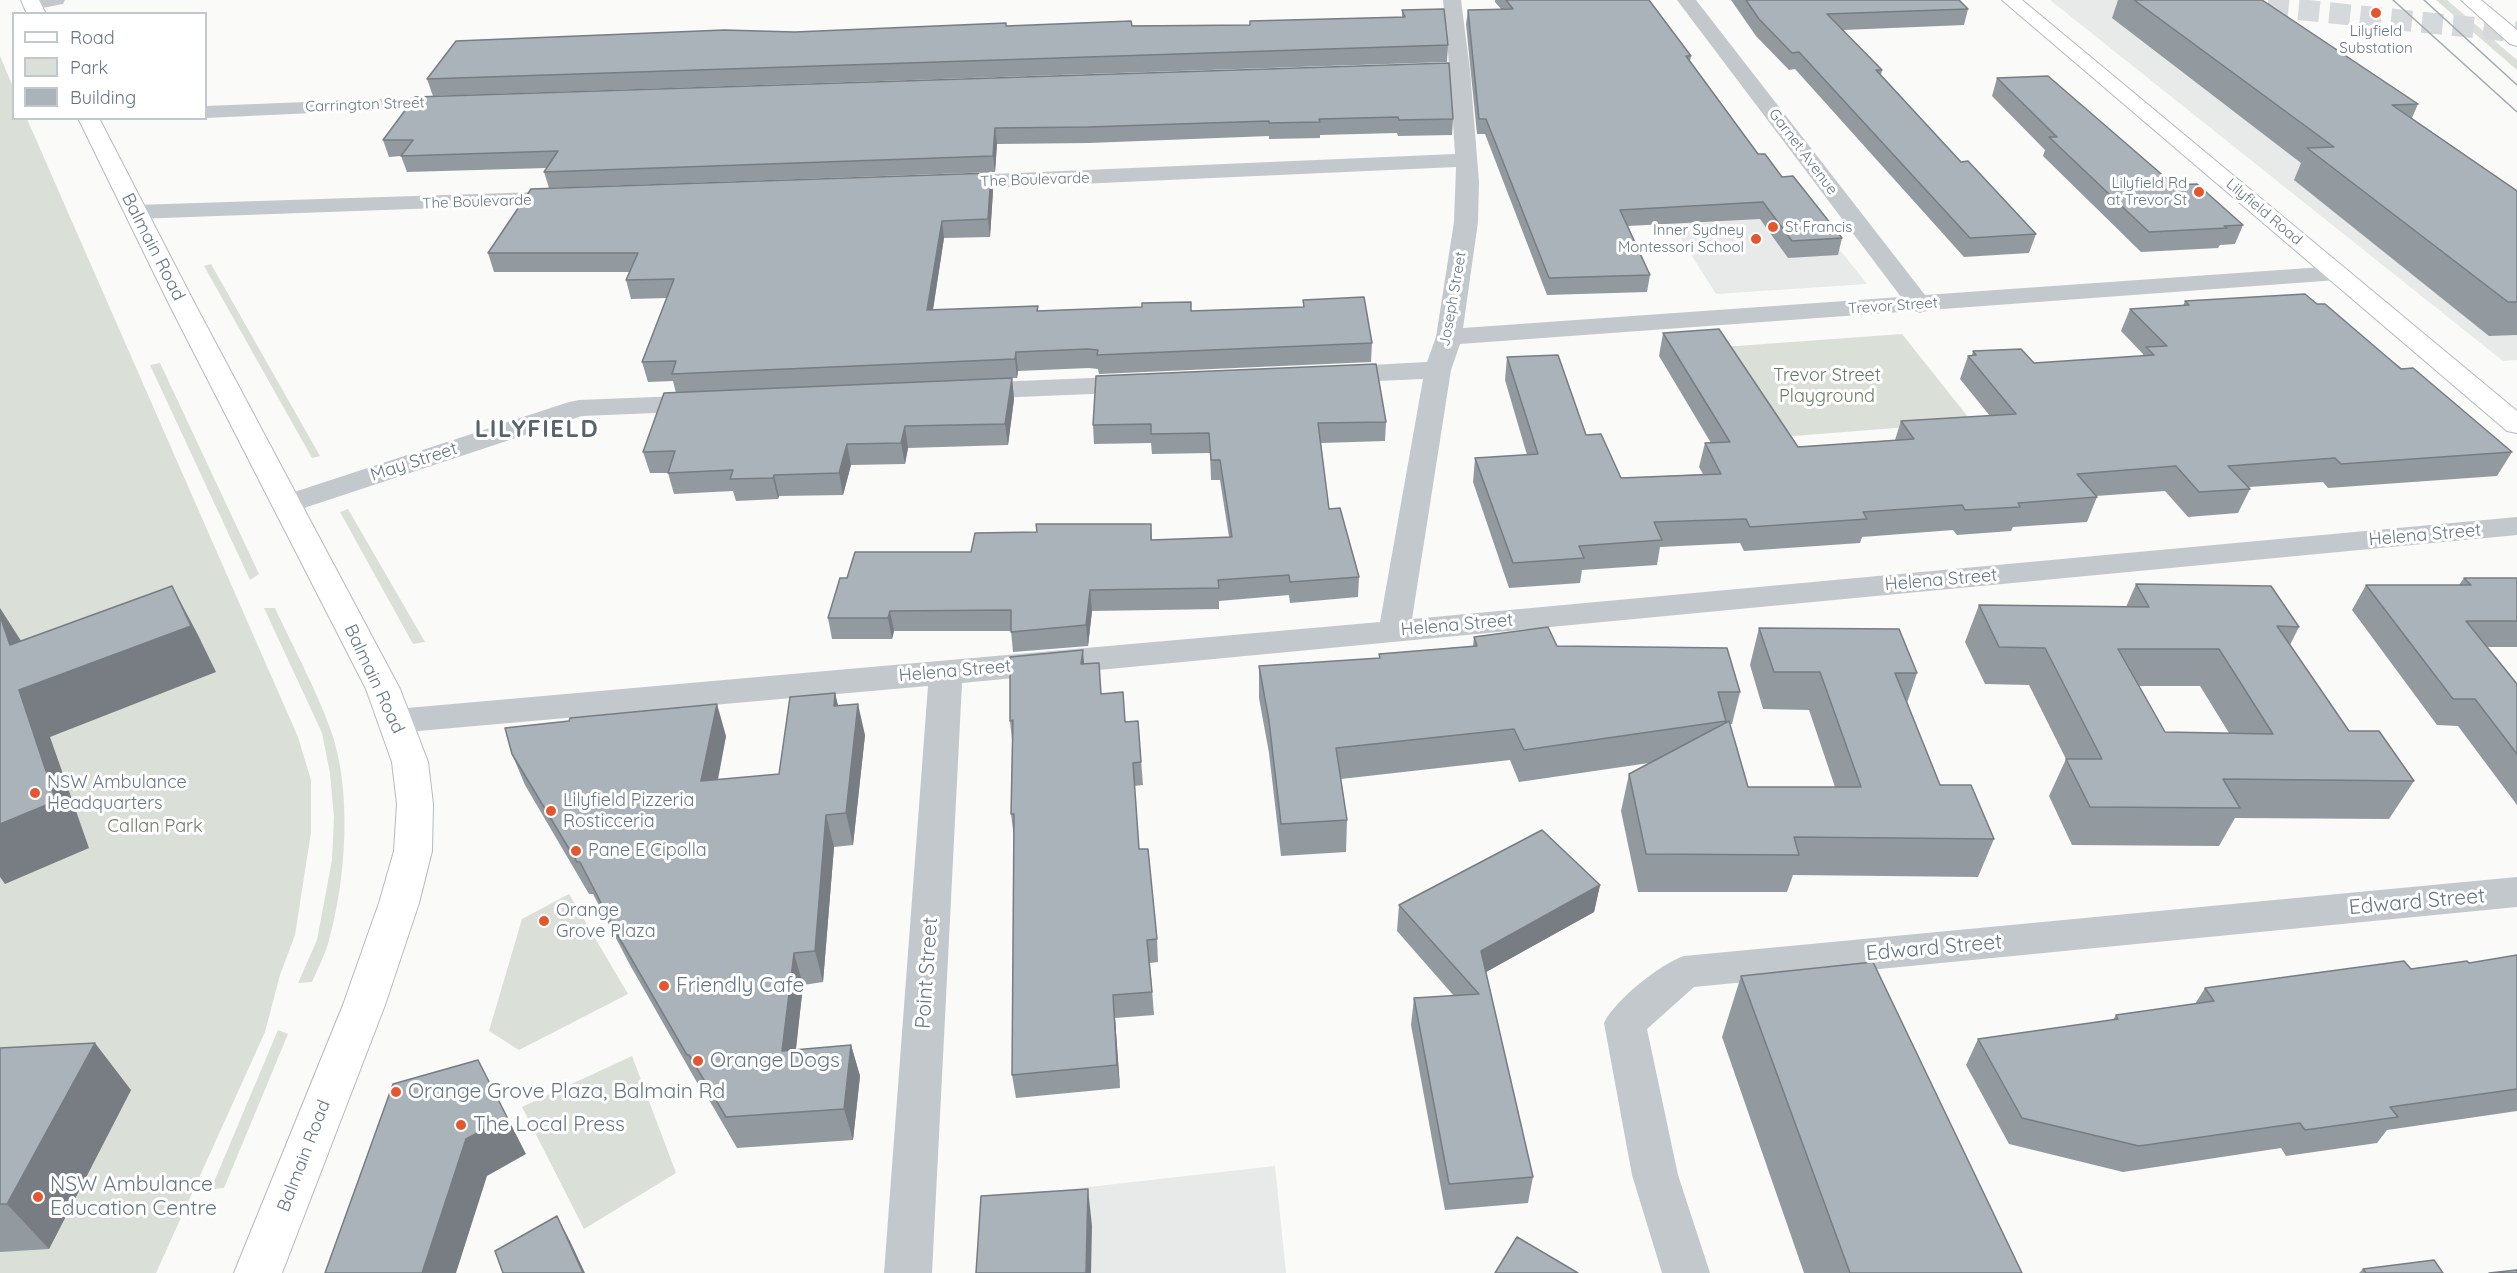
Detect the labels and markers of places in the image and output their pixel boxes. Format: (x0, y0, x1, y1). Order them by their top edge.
marker: Lilyfield Substation (2369, 6, 2383, 20)
place label: Lilyfield Substation (2339, 22, 2413, 57)
place label: Lilyfield Rd at Trevor St (2106, 174, 2187, 209)
marker: Lilyfield Rd at Trevor St (2192, 185, 2206, 199)
place label: St Francis (1785, 218, 1852, 236)
marker: St Francis (1766, 220, 1780, 234)
place label: Inner Sydney Montessori School (1618, 221, 1744, 256)
marker: Inner Sydney Montessori School (1749, 232, 1763, 246)
place label: NSW Ambulance Headquarters (47, 772, 187, 814)
marker: NSW Ambulance Headquarters (28, 786, 42, 800)
place label: Lilyfield Pizzeria Rosticceria (563, 790, 694, 832)
marker: Lilyfield Pizzeria Rosticceria (544, 804, 558, 818)
place label: Pane E Cipolla (588, 840, 707, 862)
marker: Pane E Cipolla (569, 844, 583, 858)
place label: Orange Grove Plaza (556, 900, 656, 942)
marker: Orange Grove Plaza (537, 914, 551, 928)
place label: Friendly Cafe (676, 973, 804, 999)
marker: Friendly Cafe (657, 979, 671, 993)
place label: Orange Dogs (710, 1048, 840, 1074)
marker: Orange Dogs (691, 1054, 705, 1068)
place label: Orange Grove Plaza, Balmain Rd (408, 1079, 725, 1105)
marker: Orange Grove Plaza, Balmain Rd (389, 1085, 403, 1099)
place label: The Local Press (473, 1112, 625, 1138)
marker: The Local Press (454, 1118, 468, 1132)
place label: NSW Ambulance Education Centre (50, 1172, 217, 1222)
marker: NSW Ambulance Education Centre (31, 1190, 45, 1204)

